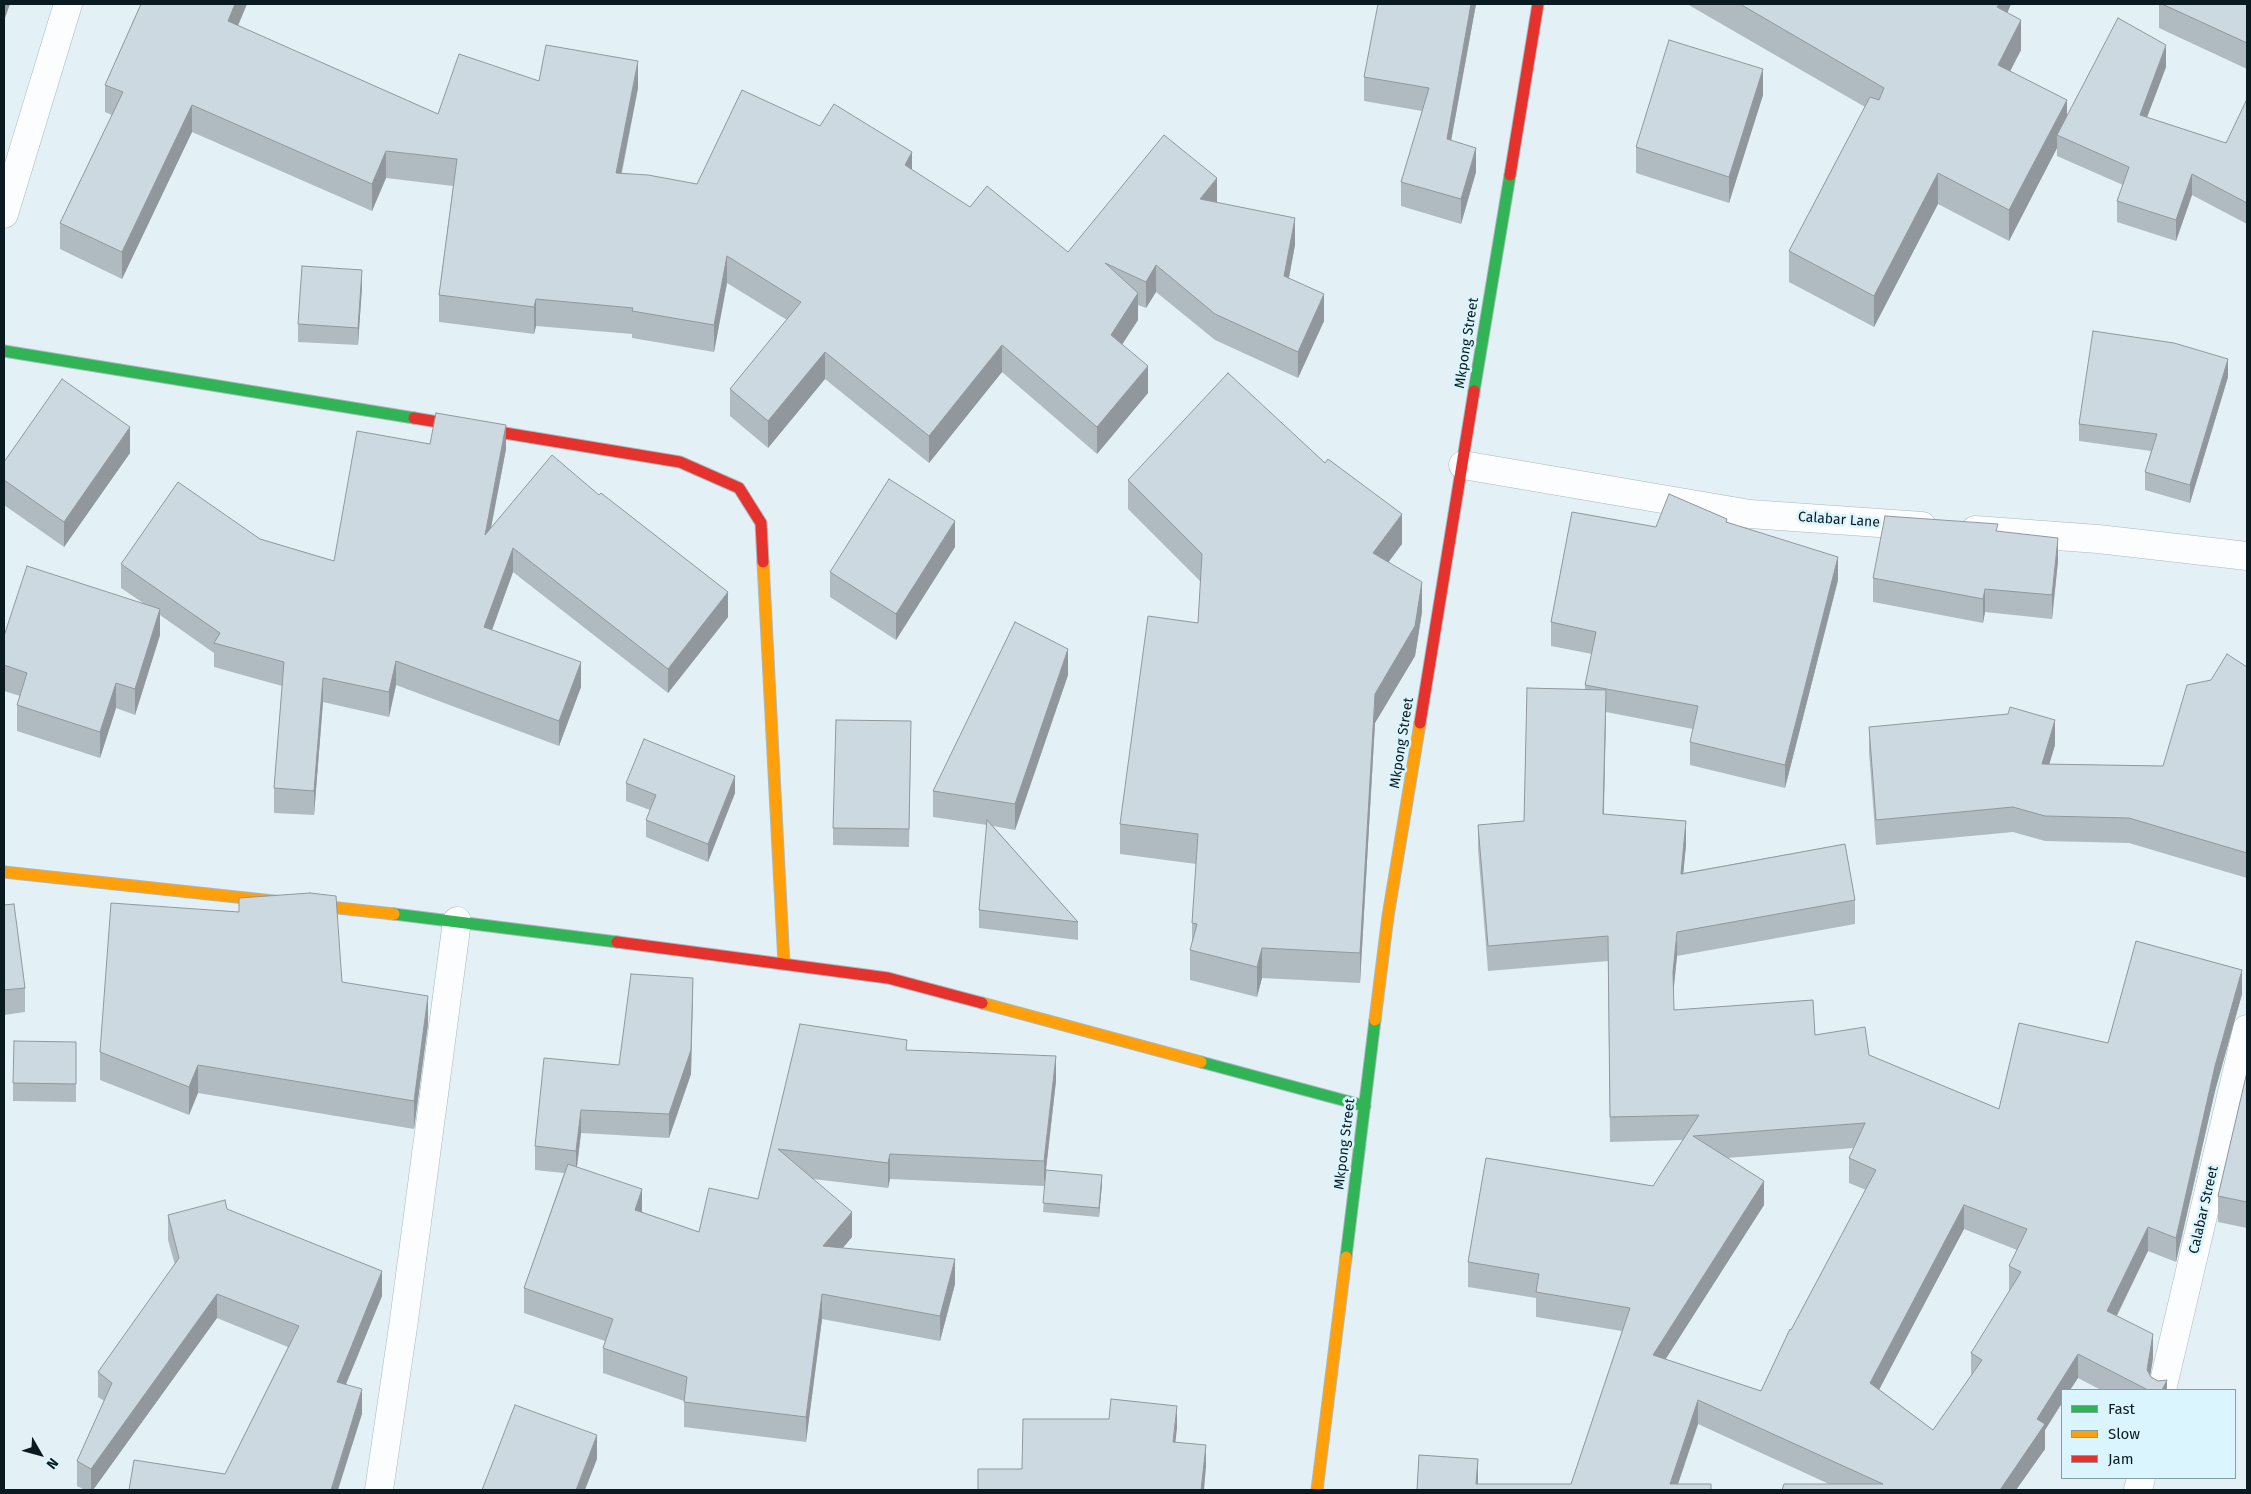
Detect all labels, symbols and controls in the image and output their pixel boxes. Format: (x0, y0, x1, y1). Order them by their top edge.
street label: Mkpong Street (1452, 296, 1482, 390)
street label: Calabar Lane (1798, 509, 1880, 531)
street label: Mkpong Street (1387, 696, 1417, 790)
street label: Mkpong Street (1331, 1097, 1359, 1191)
street label: Calabar Street (2186, 1164, 2222, 1256)
legend (2061, 1389, 2236, 1479)
text: Fast (2108, 1400, 2135, 1418)
text: Slow (2108, 1425, 2140, 1443)
north arrow (15, 1429, 65, 1479)
text: Jam (2108, 1450, 2134, 1468)
text: N (43, 1455, 62, 1472)

